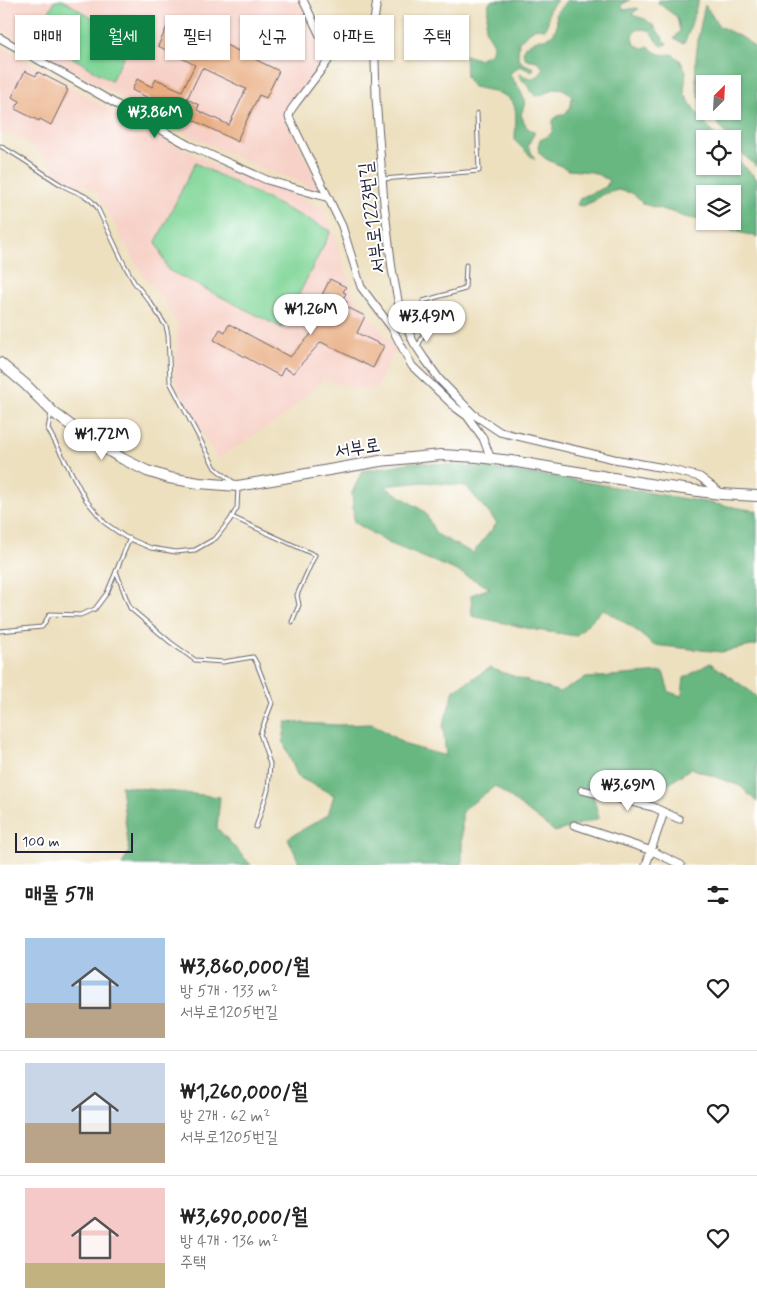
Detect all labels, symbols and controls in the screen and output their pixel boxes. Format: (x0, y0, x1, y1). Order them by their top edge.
chip: 매매 (15, 15, 80, 60)
chip: 월세 (90, 15, 155, 60)
chip: 필터 (165, 15, 230, 60)
chip: 신규 (240, 15, 305, 60)
chip: 아파트 (315, 15, 394, 60)
chip: 주택 (404, 15, 469, 60)
north arrow (696, 75, 741, 120)
map controls (696, 75, 741, 230)
pin: ₩3.86M (114, 96, 196, 139)
text: ₩3.86M (128, 102, 182, 123)
button: locate (696, 130, 741, 175)
street label: 서부로1223번길 (353, 161, 392, 275)
button: layers (696, 185, 741, 230)
pin: ₩1.26M (270, 294, 352, 336)
text: ₩1.26M (284, 299, 338, 320)
pin: ₩3.49M (386, 300, 468, 343)
text: ₩3.49M (399, 306, 455, 327)
pin: ₩1.72M (61, 418, 143, 461)
text: ₩1.72M (75, 424, 129, 445)
street label: 서부로 (333, 433, 382, 464)
pin: ₩3.69M (587, 770, 669, 812)
text: ₩3.69M (601, 775, 655, 796)
scale bar (15, 830, 132, 853)
text: 100 m (22, 833, 60, 851)
text: 매물 5개 (25, 881, 94, 909)
icon: filters (704, 881, 732, 909)
text: ₩3,860,000/월 (180, 953, 310, 981)
icon: home (65, 958, 125, 1018)
icon: heart (704, 974, 732, 1002)
text: 방 5개 · 133 m² (180, 981, 278, 1002)
text: 서부로1205번길 (180, 1002, 278, 1023)
text: ₩1,260,000/월 (180, 1078, 308, 1106)
icon: home (65, 1083, 125, 1143)
icon: heart (704, 1099, 732, 1127)
text: 방 2개 · 62 m² (180, 1106, 270, 1127)
text: 서부로1205번길 (180, 1127, 278, 1148)
text: ₩3,690,000/월 (180, 1203, 308, 1231)
icon: home (65, 1208, 125, 1268)
icon: heart (704, 1224, 732, 1252)
text: 방 4개 · 136 m² (180, 1231, 278, 1252)
text: 주택 (180, 1252, 206, 1273)

